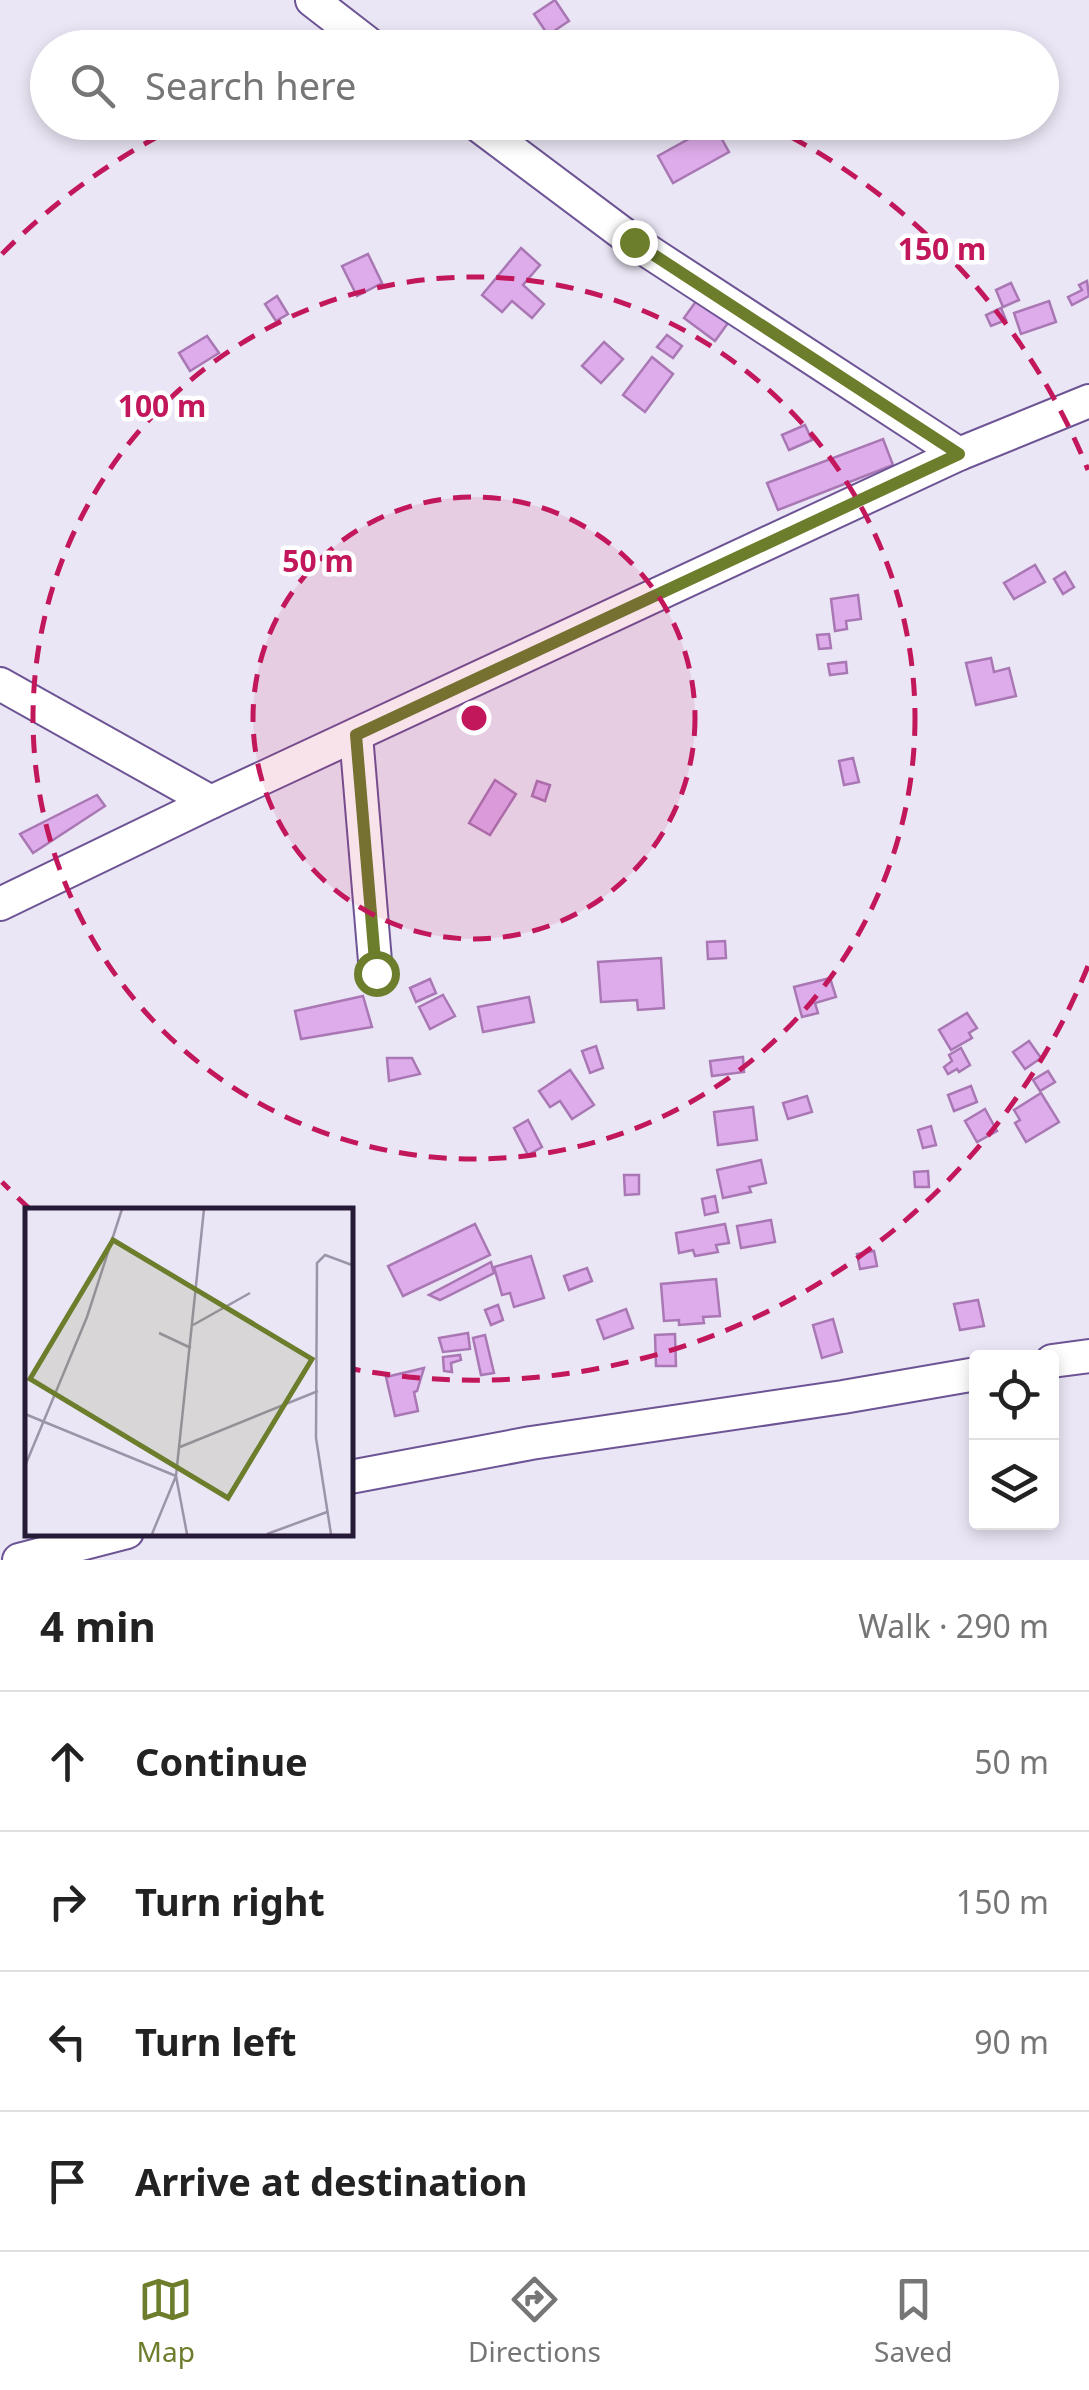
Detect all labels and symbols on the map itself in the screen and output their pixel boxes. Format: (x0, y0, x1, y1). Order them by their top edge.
route end (612, 220, 658, 266)
text: 150 m (898, 228, 986, 269)
text: 100 m (118, 385, 206, 426)
text: 50 m (282, 540, 354, 581)
centre of rings (456, 700, 492, 736)
route start (354, 951, 400, 997)
inset map (25, 1208, 352, 1535)

